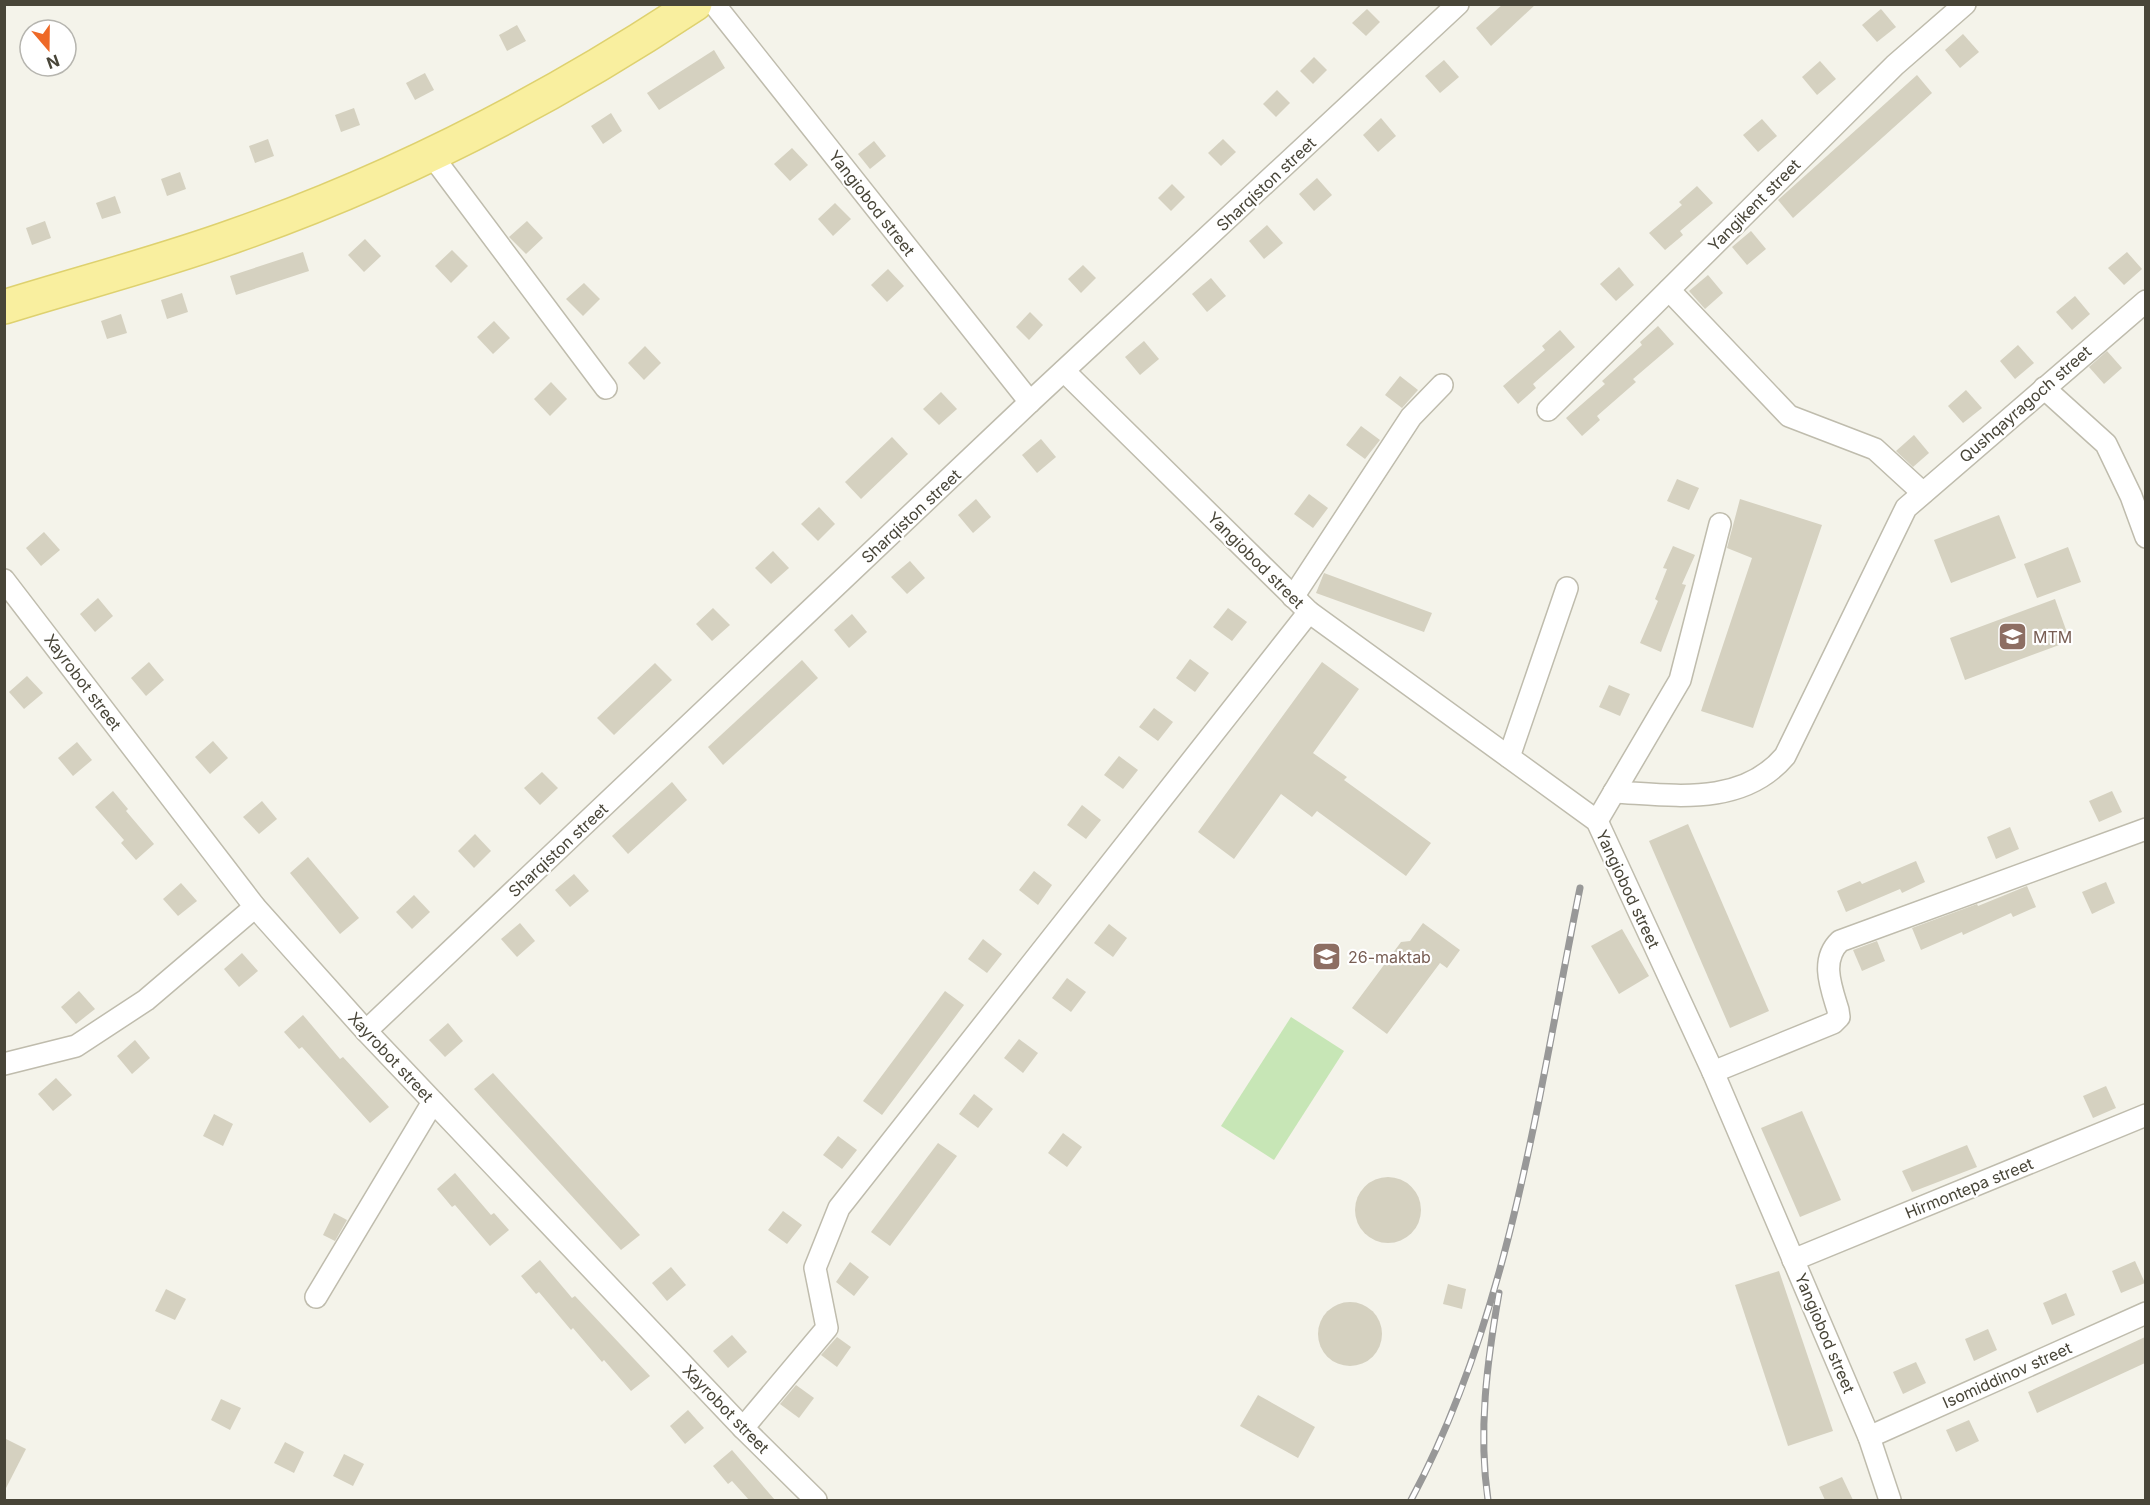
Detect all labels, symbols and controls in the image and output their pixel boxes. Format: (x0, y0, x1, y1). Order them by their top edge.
north arrow (18, 18, 78, 78)
text: N (44, 51, 62, 74)
street label: Sharqiston street (1212, 133, 1320, 235)
street label: Yangiobod street (825, 146, 919, 260)
street label: Yangikent street (1704, 155, 1804, 255)
street label: Qushqayragoch street (1955, 341, 2095, 467)
street label: Sharqiston street (857, 465, 965, 567)
street label: Yangiobod street (1204, 508, 1308, 612)
school or university icon: MTM (1996, 621, 2028, 653)
place label: MTM (2033, 627, 2072, 647)
street label: Xayrobot street (40, 630, 126, 734)
street label: Sharqiston street (504, 799, 612, 901)
street label: Yangiobod street (1592, 827, 1664, 951)
school or university icon: 26-maktab (1311, 941, 1343, 973)
place label: 26-maktab (1348, 947, 1431, 967)
street label: Xayrobot street (344, 1008, 438, 1106)
street label: Hirmontepa street (1902, 1153, 2036, 1223)
street label: Yangiobod street (1791, 1270, 1859, 1396)
street label: Isomiddinov street (1939, 1338, 2075, 1412)
street label: Xayrobot street (679, 1360, 773, 1458)

